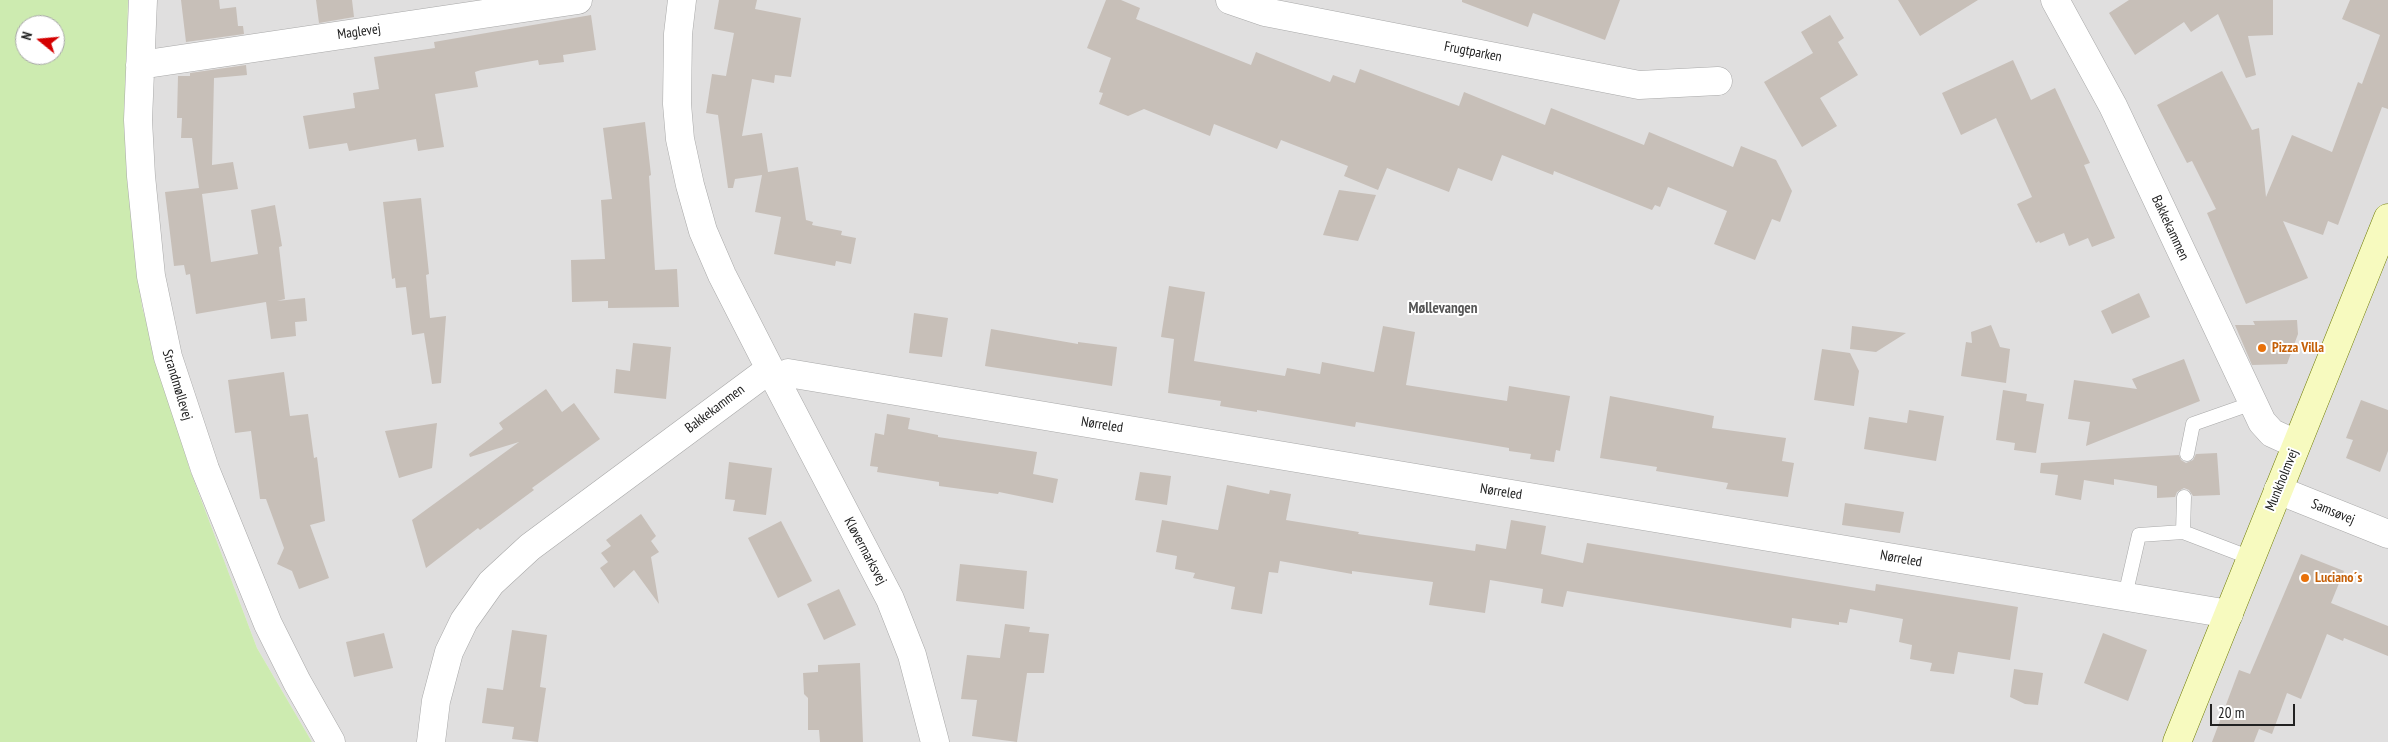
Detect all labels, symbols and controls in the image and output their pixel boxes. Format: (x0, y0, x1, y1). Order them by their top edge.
north arrow (15, 15, 65, 65)
street label: Maglevej (336, 21, 382, 43)
text: N (17, 30, 36, 42)
street label: Frugtparken (1443, 38, 1503, 66)
street label: Bakkekammen (2148, 193, 2192, 263)
district label: Møllevangen (1409, 300, 1477, 318)
place label: Pizza Villa (2272, 340, 2324, 356)
marker: Pizza Villa (2256, 342, 2268, 354)
street label: Strandmøllevej (158, 348, 196, 422)
street label: Bakkekammen (682, 381, 748, 437)
street label: Nørreled (1080, 413, 1124, 437)
street label: Munkholmvej (2262, 447, 2302, 513)
street label: Nørreled (1479, 480, 1523, 504)
street label: Samsøvej (2309, 496, 2357, 528)
street label: Kløvermarksvej (840, 514, 890, 588)
street label: Nørreled (1879, 547, 1923, 571)
place label: Luciano´s (2315, 570, 2362, 586)
marker: Luciano´s (2299, 572, 2311, 584)
scale bar (2213, 694, 2298, 726)
text: 20 m (2218, 703, 2244, 722)

